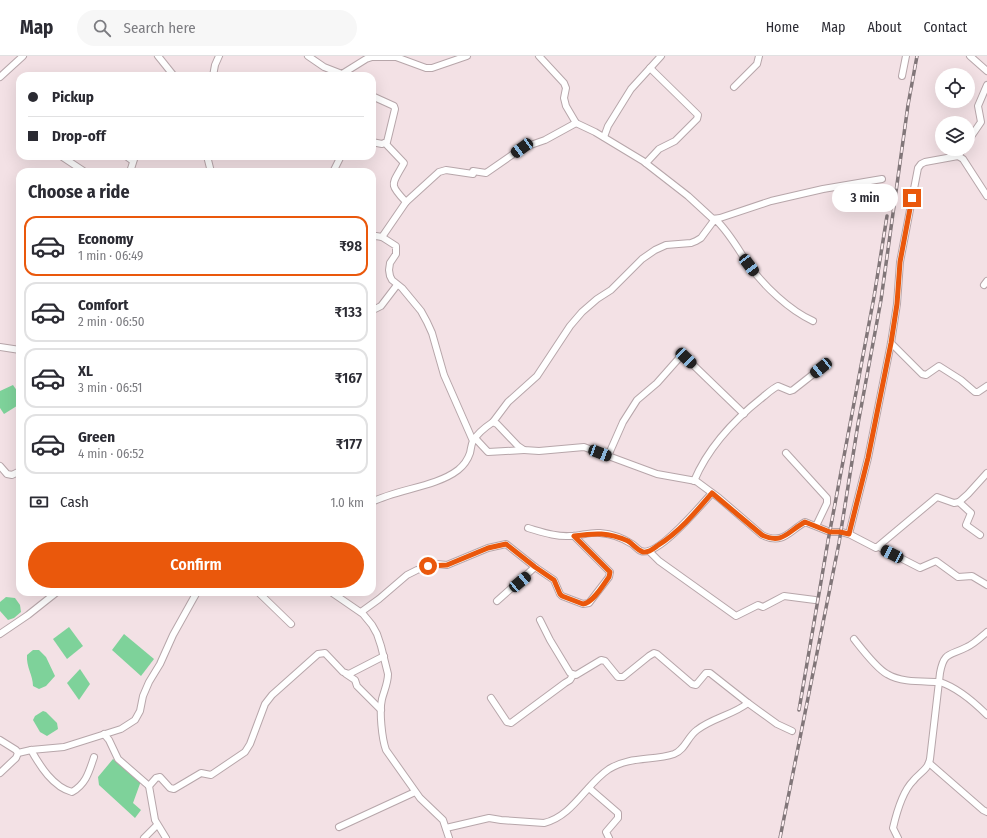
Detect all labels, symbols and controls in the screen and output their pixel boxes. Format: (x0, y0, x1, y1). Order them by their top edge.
search box (77, 10, 357, 46)
text: Map (20, 16, 53, 39)
icon: search (91, 17, 113, 39)
text: Search here (123, 19, 196, 37)
text: Home (766, 19, 799, 36)
text: Map (821, 19, 845, 36)
text: About (867, 19, 902, 36)
text: Contact (924, 19, 967, 36)
map controls (935, 68, 975, 156)
button: locate (935, 68, 975, 108)
text: Pickup (52, 88, 94, 106)
button: layers (935, 116, 975, 156)
text: Drop-off (52, 127, 106, 145)
car (509, 136, 535, 160)
text: Choose a ride (28, 181, 130, 203)
callout: 3 min (832, 184, 898, 212)
route end (903, 189, 921, 207)
text: 3 min (851, 190, 880, 205)
icon: car (30, 228, 66, 264)
text: Economy (78, 230, 133, 248)
text: ₹98 (339, 237, 362, 255)
text: 1 min · 06:49 (78, 248, 143, 263)
car (737, 252, 761, 278)
icon: car (30, 294, 66, 330)
text: Comfort (78, 296, 129, 314)
text: ₹133 (334, 303, 362, 321)
text: 2 min · 06:50 (78, 314, 145, 329)
car (673, 345, 699, 371)
car (808, 356, 834, 380)
icon: car (30, 360, 66, 396)
text: XL (78, 362, 93, 380)
text: ₹167 (335, 369, 362, 387)
text: 3 min · 06:51 (78, 380, 142, 395)
icon: car (30, 426, 66, 462)
text: Green (78, 428, 115, 446)
text: ₹177 (336, 435, 362, 453)
car (587, 443, 613, 463)
text: 4 min · 06:52 (78, 446, 144, 461)
icon: cash (28, 491, 50, 513)
text: Cash (60, 493, 89, 511)
text: 1.0 km (330, 495, 364, 510)
button: Confirm (28, 542, 364, 588)
car (879, 543, 905, 565)
route start (419, 557, 437, 575)
car (507, 570, 533, 594)

